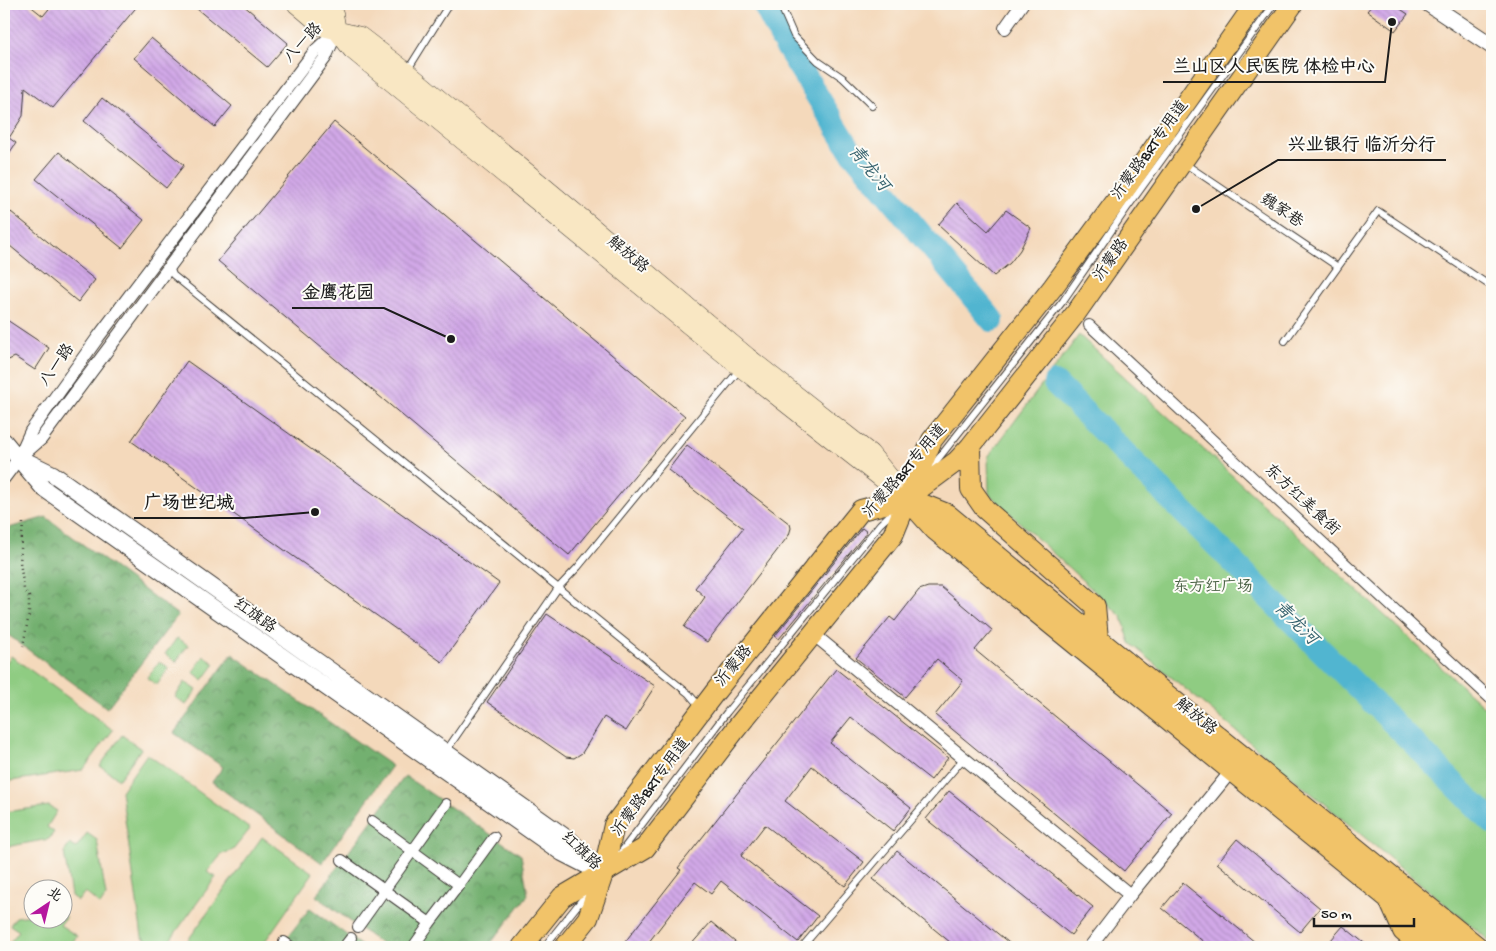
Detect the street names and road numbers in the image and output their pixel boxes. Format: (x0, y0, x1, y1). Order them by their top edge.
street label: 八一路 (279, 19, 327, 68)
street label: 沂蒙路BRT专用道 (1107, 96, 1194, 205)
street label: 魏家巷 (1256, 189, 1307, 233)
street label: 解放路 (603, 232, 653, 279)
street label: 沂蒙路 (1089, 235, 1134, 286)
street label: 八一路 (35, 340, 80, 391)
street label: 沂蒙路BRT专用道 (858, 420, 952, 523)
street label: 东方红美食街 (1259, 460, 1344, 541)
street label: 红旗路 (229, 594, 280, 639)
street label: 沂蒙路 (711, 641, 757, 692)
street label: 解放路 (1170, 694, 1221, 740)
street label: 沂蒙路BRT专用道 (607, 734, 695, 841)
street label: 红旗路 (556, 827, 605, 876)

